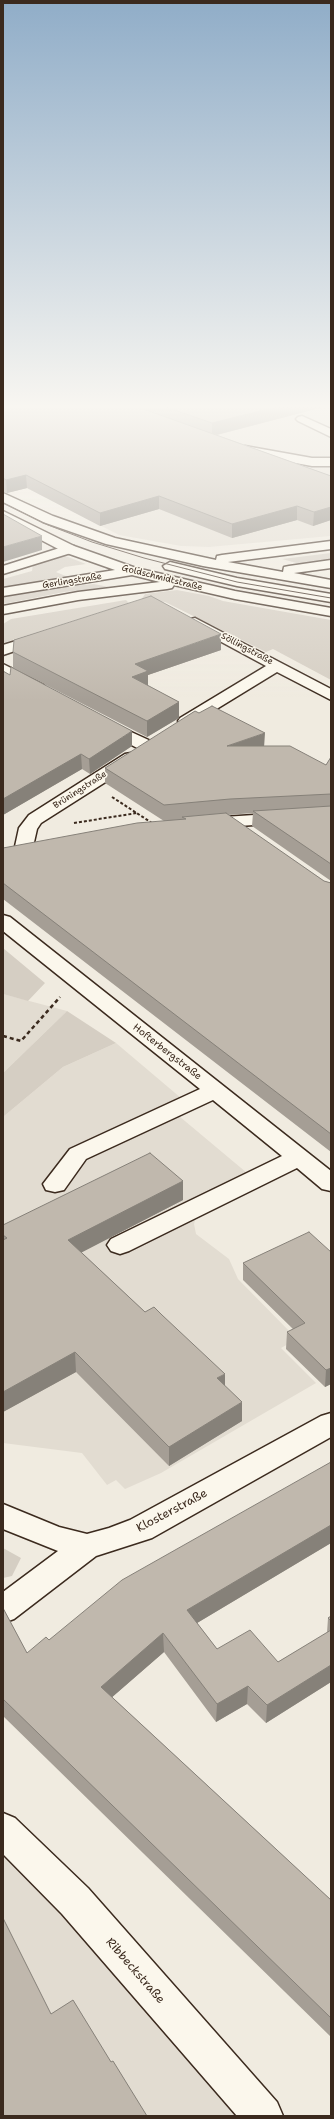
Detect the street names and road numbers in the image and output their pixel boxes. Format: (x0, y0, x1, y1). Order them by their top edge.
street label: Goldschmidtstraße (121, 563, 203, 593)
street label: Gerlingstraße (42, 571, 102, 591)
street label: Söllingstraße (219, 631, 275, 667)
street label: Brüningstraße (51, 769, 109, 811)
street label: Hofterbergstraße (130, 1021, 204, 1083)
street label: Klosterstraße (134, 1486, 210, 1536)
street label: Ribbeckstraße (102, 1935, 168, 2007)

